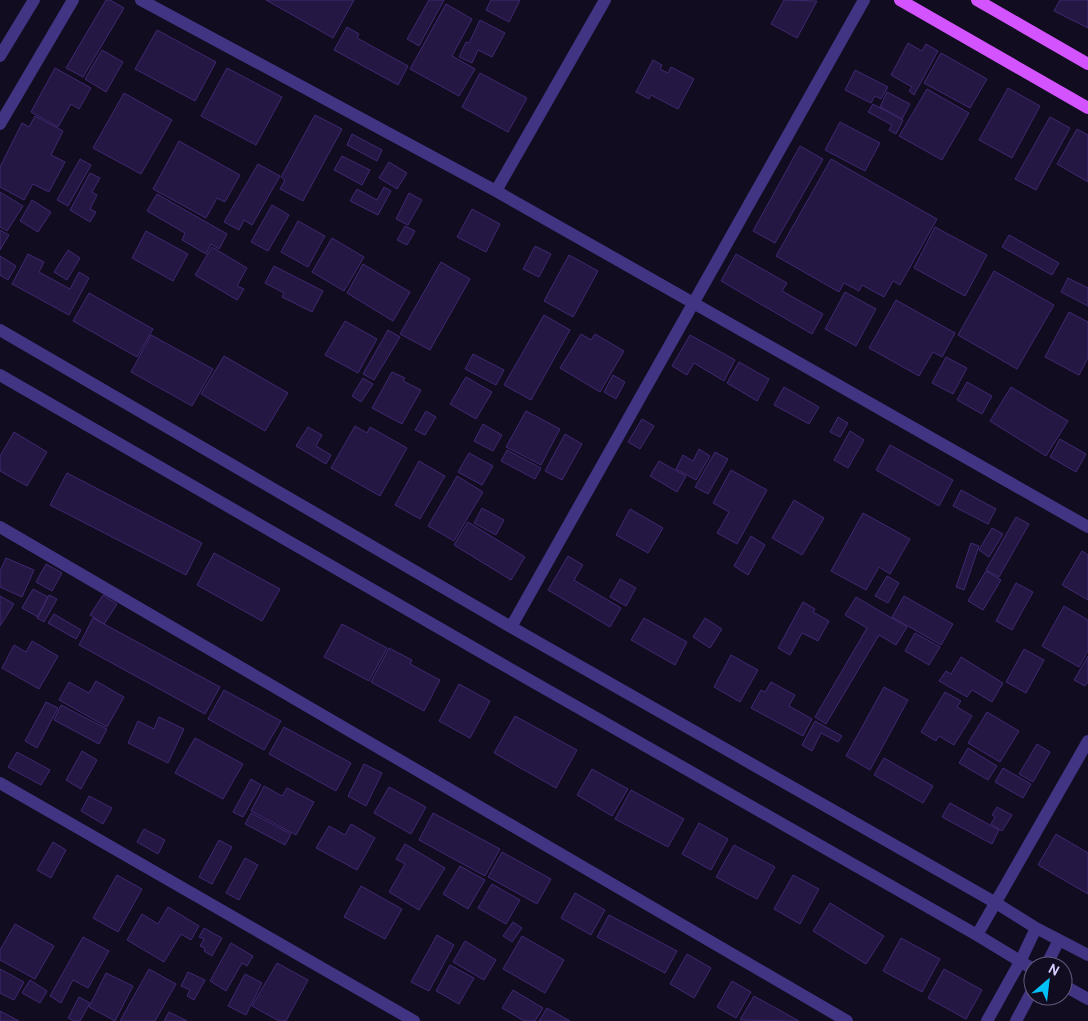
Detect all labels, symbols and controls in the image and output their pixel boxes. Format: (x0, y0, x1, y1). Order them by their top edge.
north arrow (1023, 956, 1073, 1006)
text: N (1045, 961, 1062, 981)

